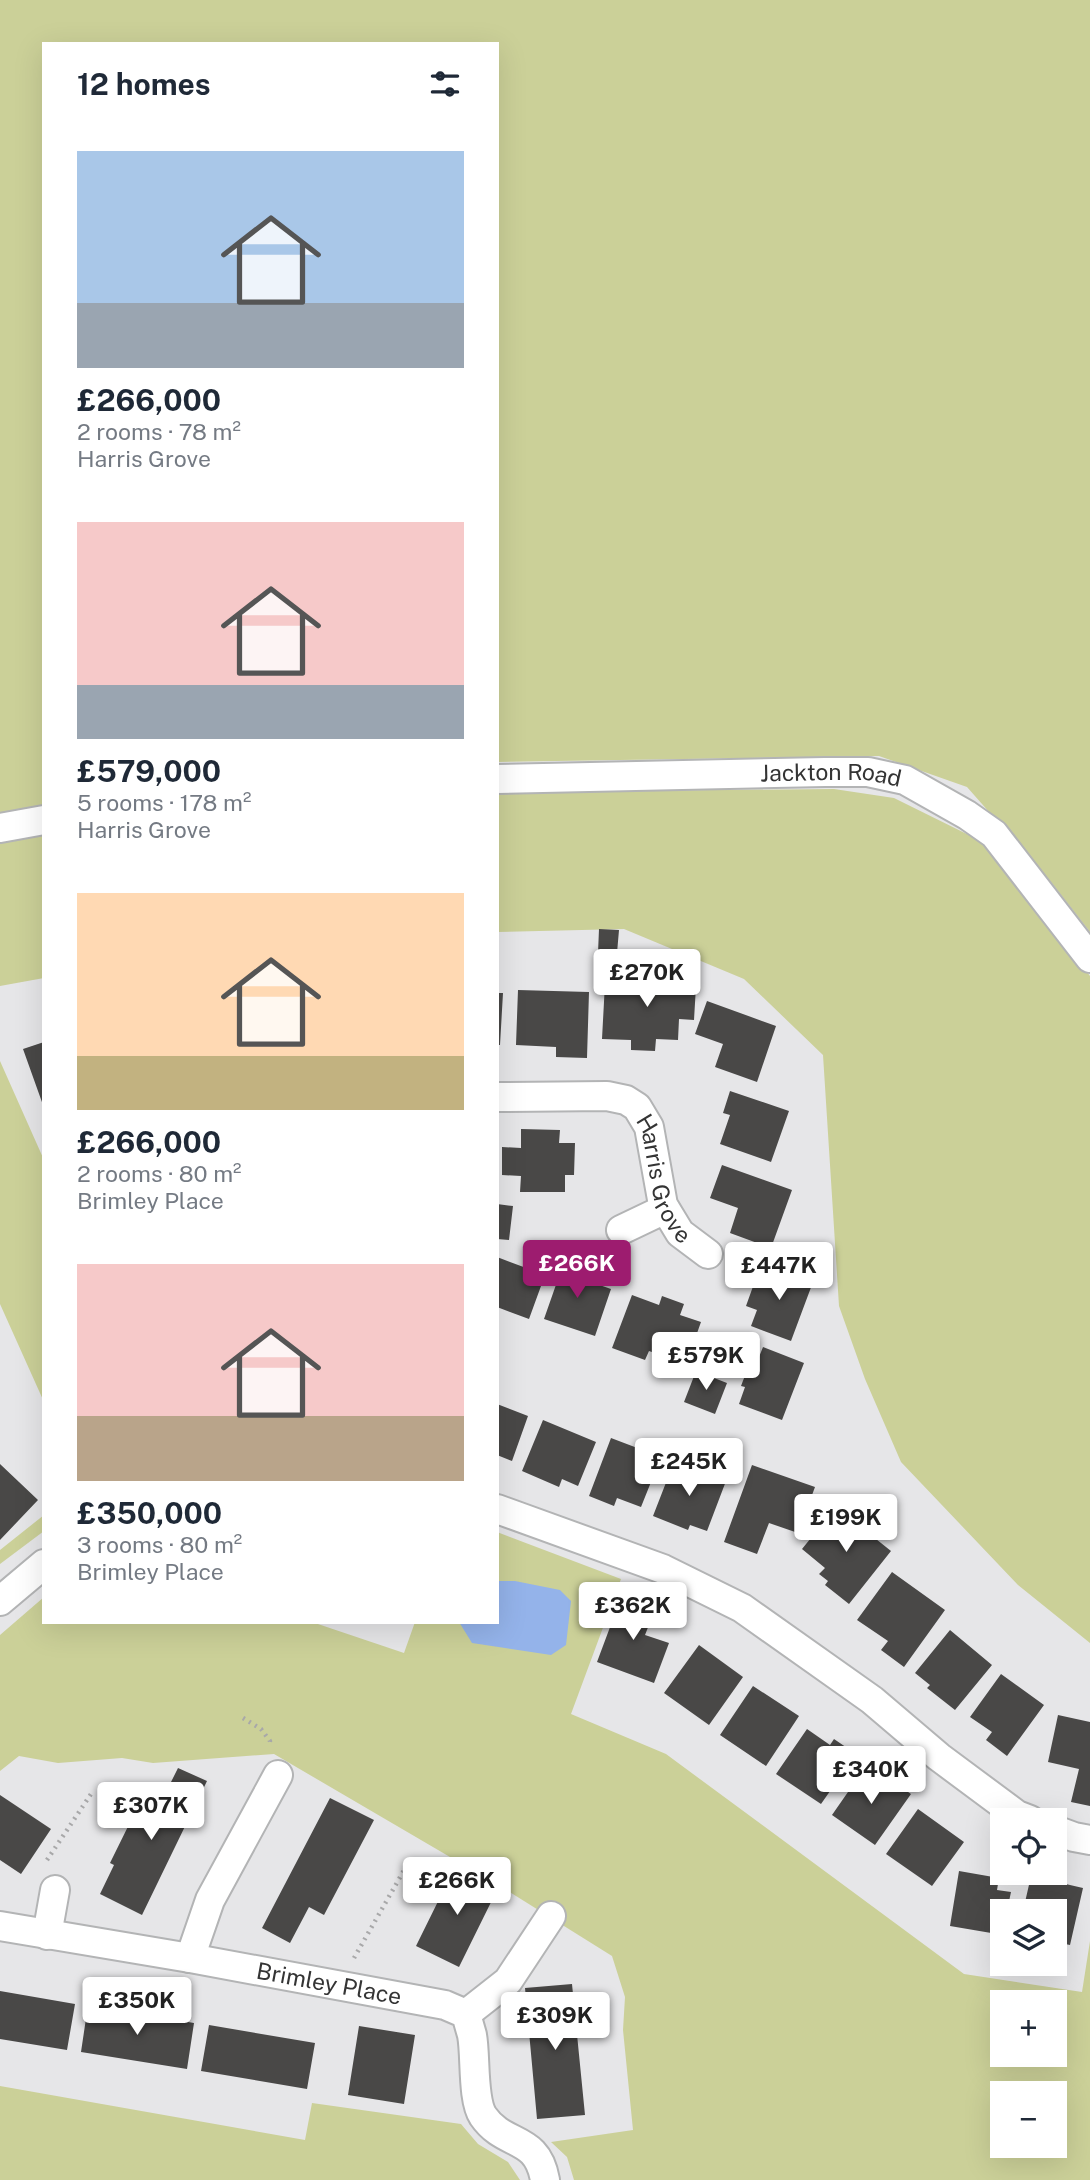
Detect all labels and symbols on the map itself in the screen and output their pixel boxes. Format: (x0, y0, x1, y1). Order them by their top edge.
street label: Jackton Road (760, 757, 904, 792)
pin: £270K (598, 950, 696, 1009)
street label: Harris Grove (631, 1109, 696, 1249)
pin: £266K (528, 1240, 626, 1300)
pin: £447K (730, 1242, 828, 1302)
pin: £579K (657, 1332, 755, 1392)
pin: £245K (640, 1438, 738, 1498)
pin: £199K (797, 1494, 895, 1554)
pin: £362K (584, 1582, 682, 1642)
pin: £340K (822, 1746, 920, 1806)
pin: £307K (102, 1783, 200, 1842)
pin: £266K (408, 1857, 506, 1917)
street label: Brimley Place (254, 1957, 404, 2010)
pin: £350K (88, 1978, 186, 2037)
pin: £309K (506, 1993, 604, 2052)

